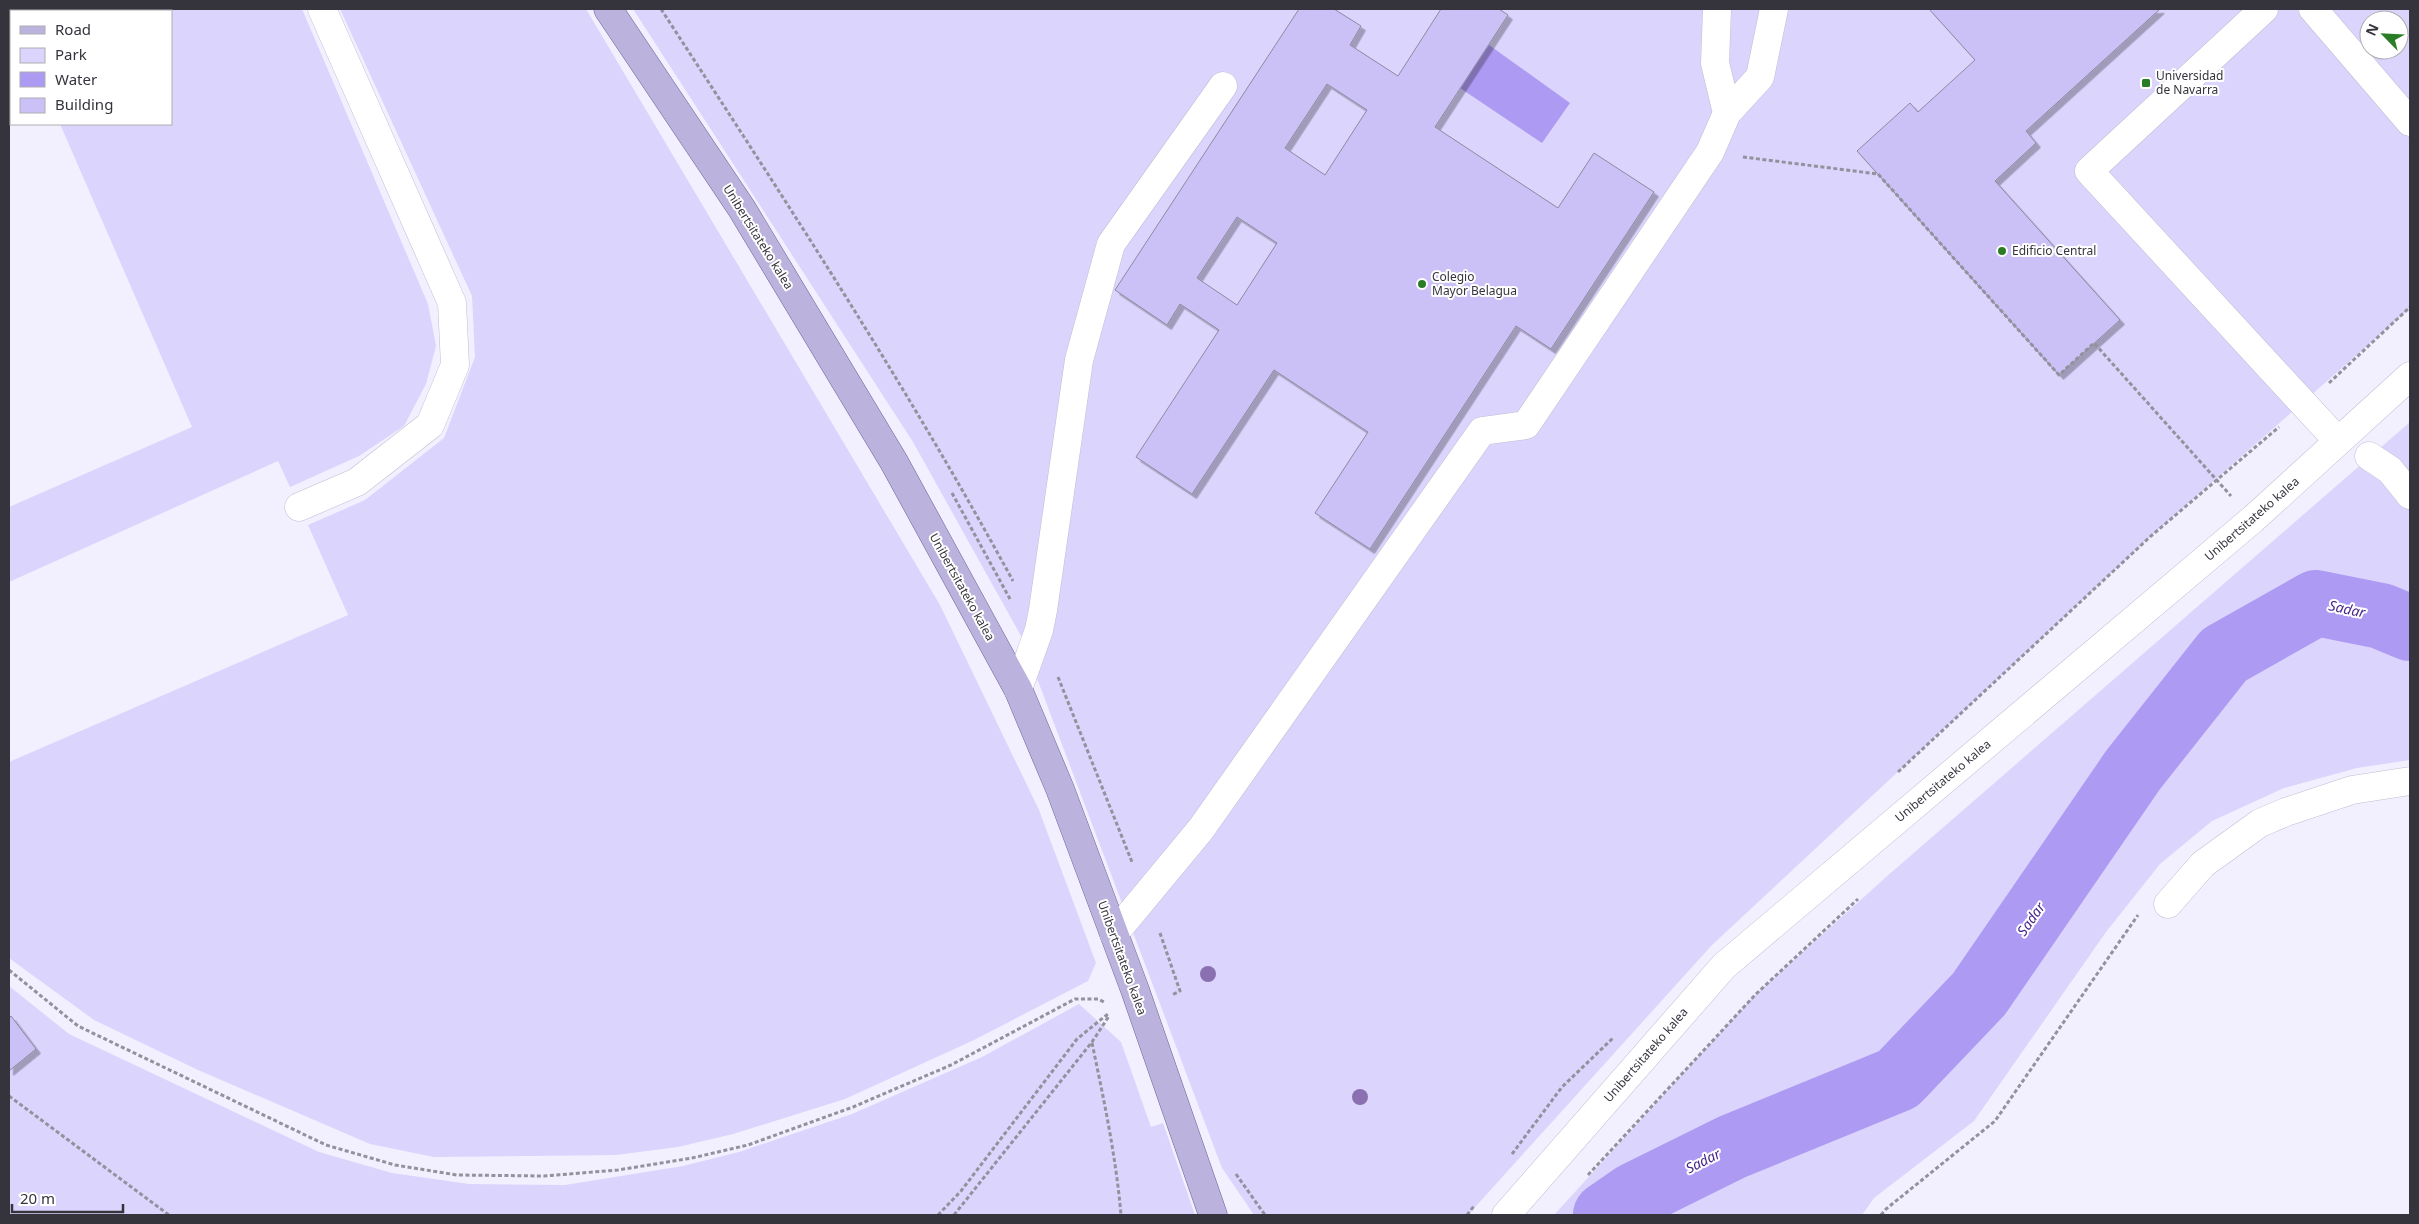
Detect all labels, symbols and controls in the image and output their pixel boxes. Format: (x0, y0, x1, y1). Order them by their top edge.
legend (10, 10, 172, 125)
north arrow (2359, 10, 2409, 60)
text: Road (55, 19, 91, 39)
text: N (2361, 20, 2383, 39)
text: Park (55, 44, 87, 64)
place label: Universidad de Navarra (2156, 67, 2223, 98)
text: Water (55, 69, 97, 89)
marker: Universidad de Navarra (2140, 77, 2152, 89)
text: Building (55, 94, 113, 114)
street label: Unibertsitateko kalea (719, 181, 797, 292)
place label: Edificio Central (2012, 242, 2096, 259)
marker: Edificio Central (1996, 245, 2008, 257)
place label: Colegio Mayor Belagua (1432, 268, 1517, 299)
marker: Colegio Mayor Belagua (1416, 278, 1428, 290)
street label: Unibertsitateko kalea (2201, 473, 2303, 564)
street label: Unibertsitateko kalea (926, 530, 999, 643)
water label: Sadar (2327, 595, 2367, 622)
street label: Unibertsitateko kalea (1891, 735, 1994, 826)
street label: Unibertsitateko kalea (1094, 898, 1151, 1017)
water label: Sadar (2012, 898, 2049, 939)
street label: Unibertsitateko kalea (1600, 1004, 1691, 1106)
water label: Sadar (1682, 1144, 1724, 1177)
scale bar (12, 1182, 124, 1214)
text: 20 m (20, 1188, 55, 1208)

